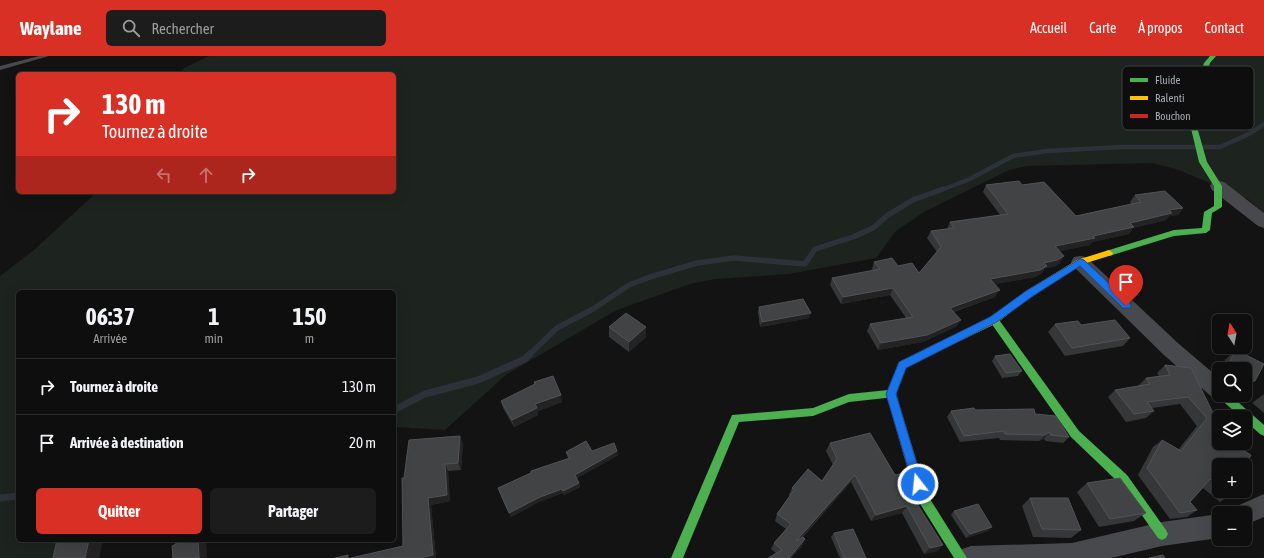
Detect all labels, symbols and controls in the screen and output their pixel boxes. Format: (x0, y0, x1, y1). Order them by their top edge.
search box (106, 10, 386, 46)
text: Waylane (20, 17, 82, 39)
icon: search (120, 17, 142, 39)
text: Rechercher (152, 20, 214, 37)
text: Accueil (1030, 20, 1067, 36)
text: Carte (1089, 20, 1116, 36)
text: À propos (1138, 20, 1183, 36)
text: Contact (1205, 20, 1244, 36)
legend (1122, 66, 1254, 130)
text: Fluide (1155, 74, 1180, 86)
icon: right (36, 88, 88, 140)
text: 130 m (102, 88, 165, 120)
text: Ralenti (1155, 92, 1184, 104)
text: Bouchon (1155, 110, 1191, 122)
text: Tournez à droite (102, 121, 208, 142)
icon: left (153, 164, 175, 186)
icon: ahead (195, 164, 217, 186)
icon: right (237, 164, 259, 186)
pin (1109, 265, 1143, 306)
icon: arrive (1115, 271, 1137, 293)
text: 06:37 (86, 303, 135, 330)
text: 1 (208, 303, 219, 330)
text: 150 (293, 303, 326, 330)
north arrow (1212, 314, 1252, 354)
map controls (1212, 314, 1252, 546)
text: Arrivée (93, 331, 127, 346)
text: min (204, 331, 223, 346)
text: m (305, 331, 314, 346)
button: search (1212, 362, 1252, 402)
icon: right (36, 376, 58, 398)
text: Tournez à droite (70, 378, 158, 395)
text: 130 m (342, 378, 376, 395)
button: layers (1212, 410, 1252, 450)
icon: arrive (36, 432, 58, 454)
text: Arrivée à destination (70, 434, 184, 451)
text: 20 m (349, 434, 376, 451)
button: + (1212, 458, 1252, 498)
position arrow (897, 463, 939, 505)
button: Quitter (36, 488, 202, 534)
button: Partager (210, 488, 376, 534)
button: − (1212, 506, 1252, 546)

